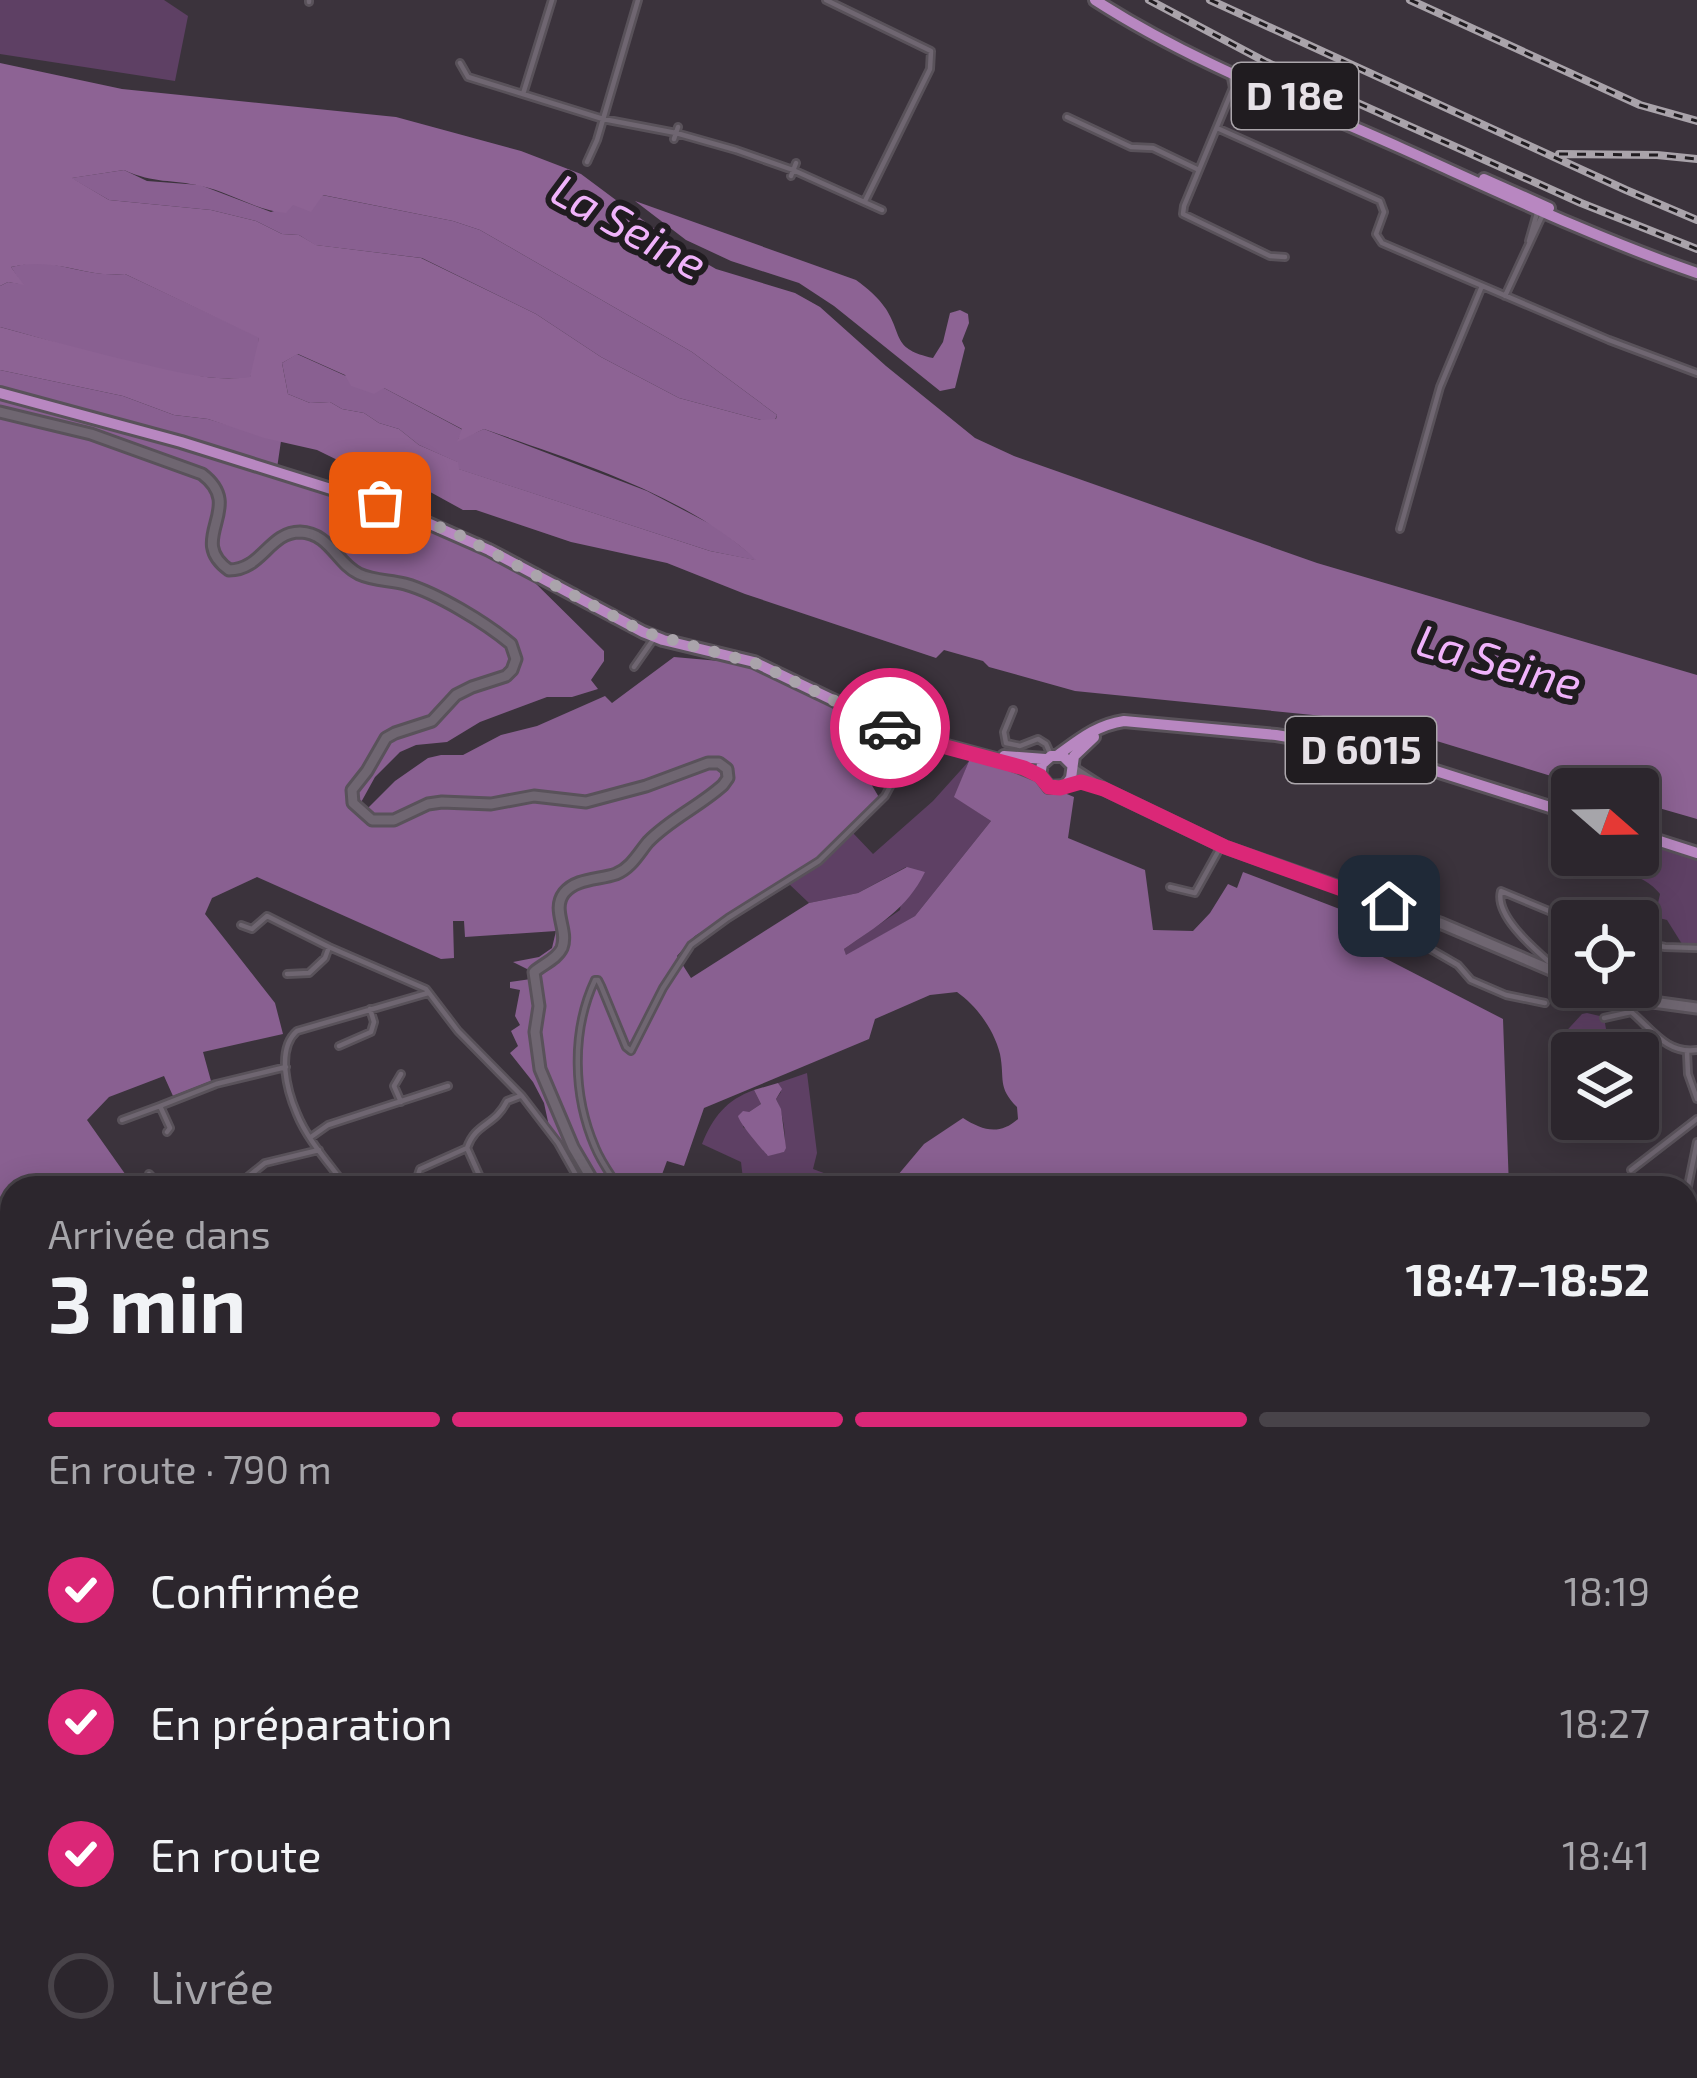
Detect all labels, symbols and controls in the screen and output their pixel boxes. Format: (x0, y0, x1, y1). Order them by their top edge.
road number: D 18e (1232, 63, 1358, 129)
water label: La Seine (543, 161, 717, 290)
pin (329, 452, 431, 554)
icon: bag (347, 470, 413, 536)
water label: La Seine (1411, 611, 1588, 709)
courier (830, 668, 950, 788)
icon: car (857, 695, 923, 761)
road number: D 6015 (1286, 717, 1436, 783)
north arrow (1551, 768, 1659, 876)
map controls (1551, 768, 1659, 1140)
pin (1338, 855, 1440, 957)
icon: home (1356, 873, 1422, 939)
button: locate (1551, 900, 1659, 1008)
button: layers (1551, 1032, 1659, 1140)
text: Arrivée dans (48, 1210, 270, 1257)
text: 18:47–18:52 (1406, 1251, 1650, 1305)
text: 3 min (48, 1255, 246, 1349)
text: En route · 790 m (48, 1445, 332, 1492)
icon: check (48, 1557, 114, 1623)
text: Confirmée (150, 1563, 360, 1617)
text: 18:19 (1564, 1567, 1650, 1614)
icon: check (48, 1689, 114, 1755)
text: En préparation (150, 1695, 453, 1749)
text: 18:27 (1560, 1699, 1650, 1746)
icon: check (48, 1821, 114, 1887)
text: En route (150, 1827, 321, 1881)
text: 18:41 (1562, 1831, 1650, 1878)
text: Livrée (150, 1959, 274, 2013)

